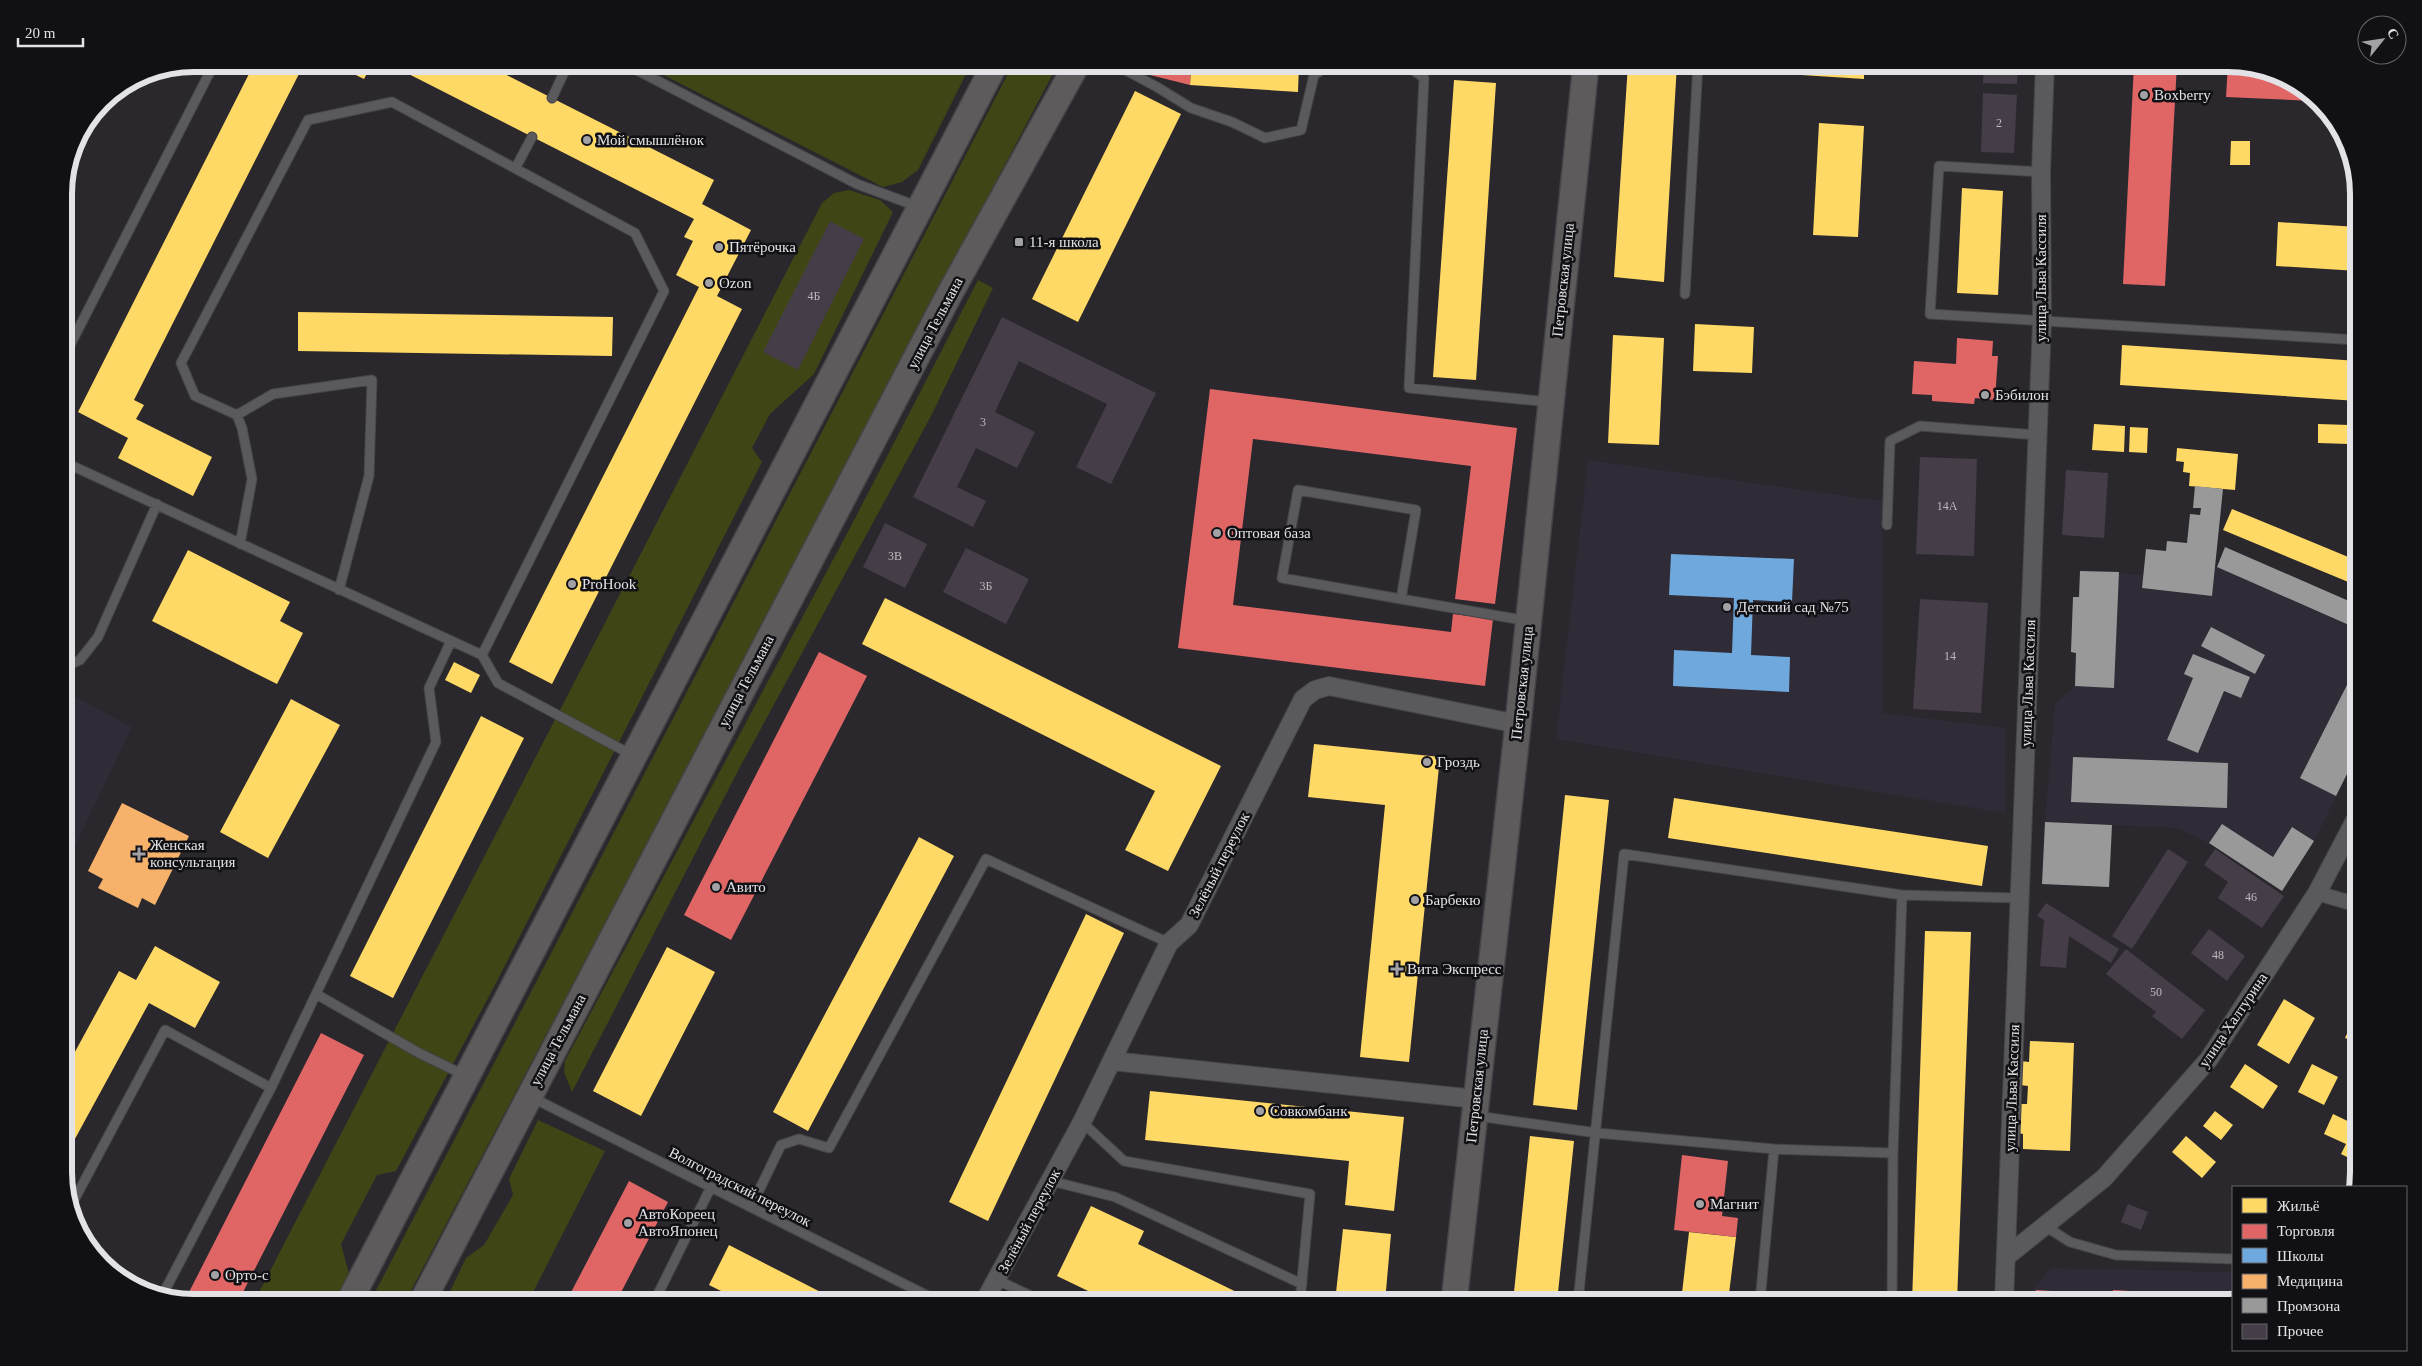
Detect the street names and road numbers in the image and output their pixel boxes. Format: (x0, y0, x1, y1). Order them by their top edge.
street label: улица Льва Кассиля (2033, 214, 2049, 342)
street label: Петровская улица (1549, 222, 1577, 338)
street label: улица Тельмана (904, 274, 966, 371)
street label: улица Льва Кассиля (2018, 619, 2038, 747)
street label: Петровская улица (1508, 625, 1536, 741)
street label: улица Тельмана (715, 632, 777, 729)
street label: Зелёный переулок (1186, 809, 1253, 920)
street label: улица Халтурина (2196, 970, 2271, 1070)
street label: улица Тельмана (527, 991, 589, 1088)
street label: улица Льва Кассиля (2002, 1024, 2022, 1152)
street label: Петровская улица (1463, 1028, 1491, 1144)
street label: Волгоградский переулок (666, 1144, 814, 1230)
street label: Зелёный переулок (995, 1166, 1064, 1276)

